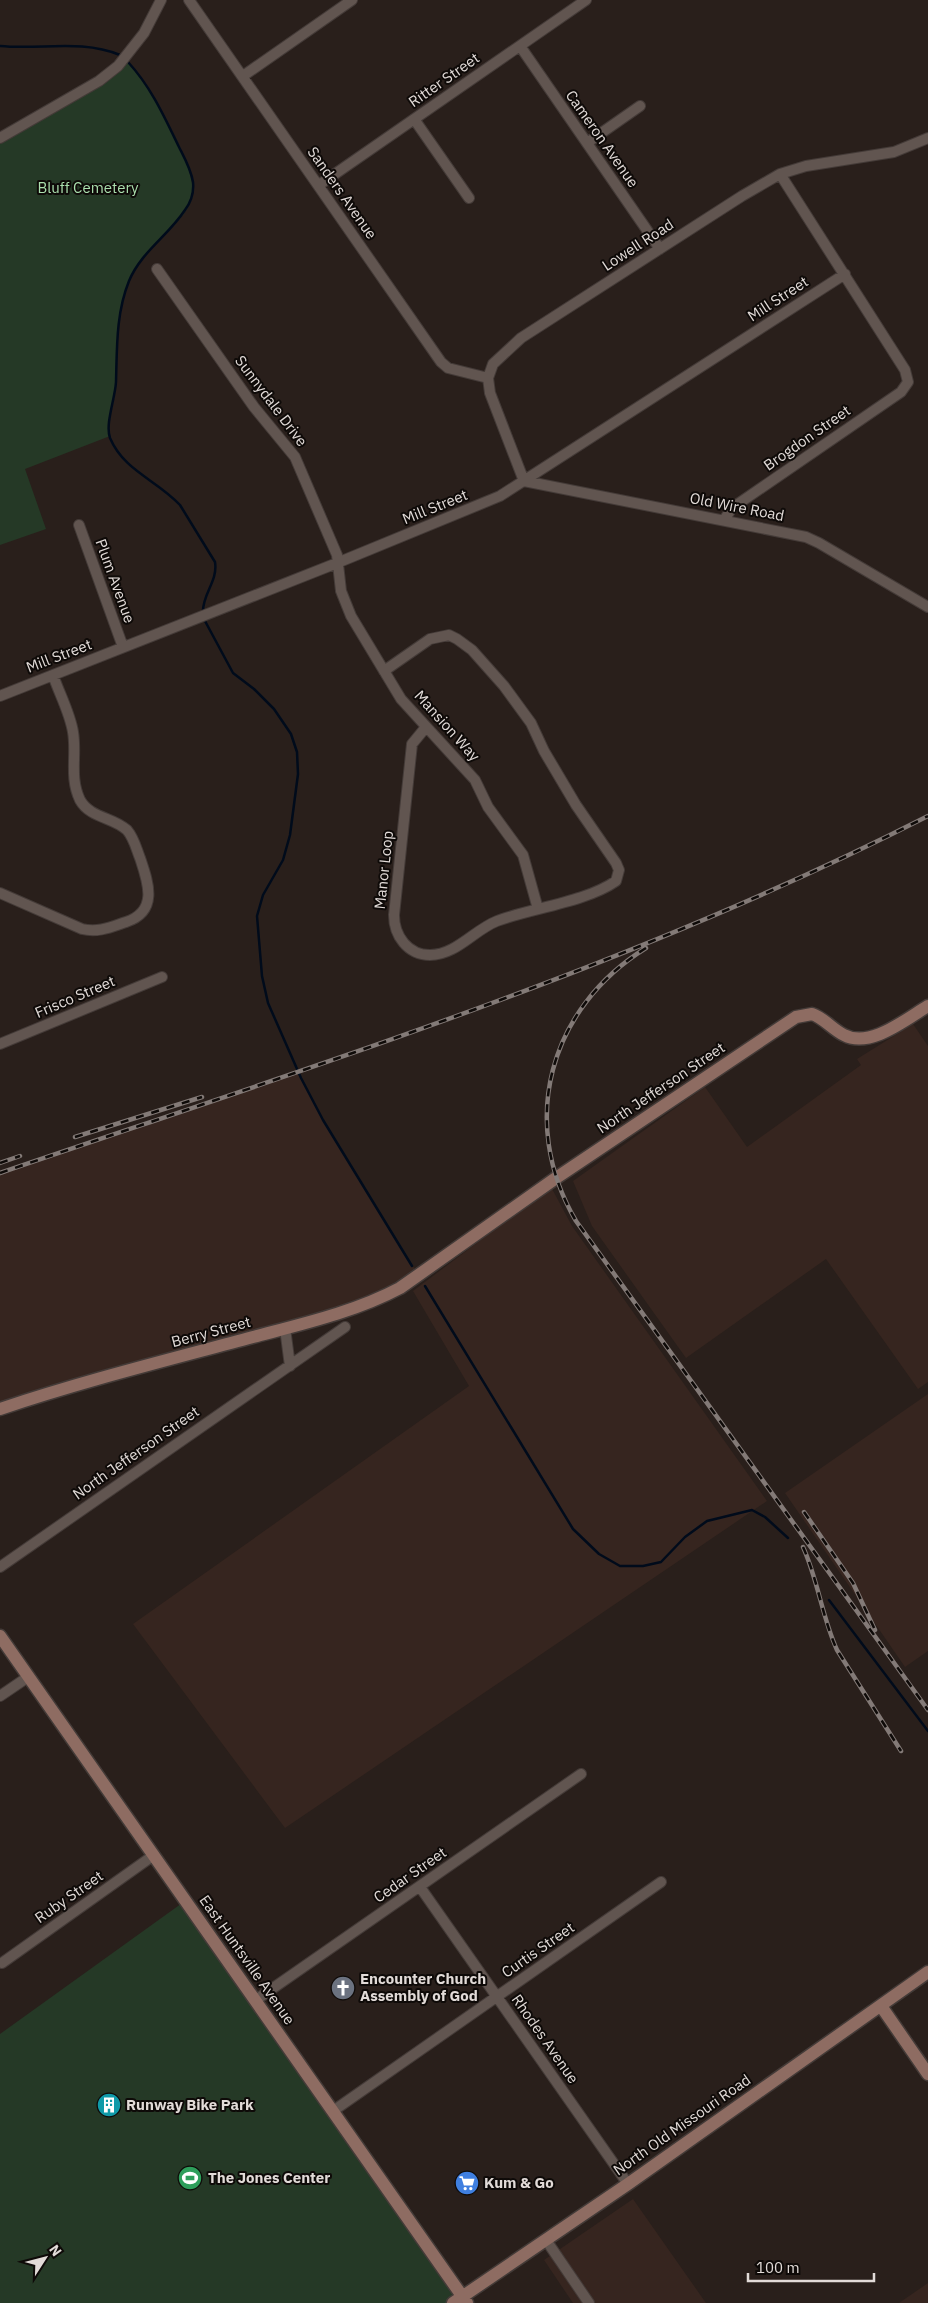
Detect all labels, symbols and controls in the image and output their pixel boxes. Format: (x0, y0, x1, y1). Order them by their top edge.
street label: Ritter Street (405, 48, 483, 111)
street label: Cameron Avenue (562, 86, 643, 191)
street label: Sanders Avenue (303, 143, 381, 243)
park label: Bluff Cemetery (37, 178, 139, 197)
street label: Lowell Road (598, 214, 677, 275)
street label: Mill Street (744, 272, 812, 325)
street label: Sunnydale Drive (231, 351, 312, 450)
street label: Brogdon Street (760, 401, 854, 475)
street label: Mill Street (399, 485, 470, 528)
street label: Old Wire Road (688, 488, 786, 525)
street label: Plum Avenue (91, 536, 140, 626)
street label: Mill Street (23, 634, 94, 677)
street label: Mansion Way (411, 686, 485, 765)
street label: Manor Loop (370, 830, 397, 910)
street label: Frisco Street (32, 971, 118, 1022)
street label: North Jefferson Street (593, 1038, 728, 1137)
street label: Berry Street (169, 1312, 253, 1351)
street label: North Jefferson Street (69, 1402, 203, 1503)
street label: Cedar Street (370, 1843, 450, 1907)
street label: Ruby Street (31, 1866, 106, 1927)
street label: East Huntsville Avenue (196, 1891, 299, 2028)
street label: Curtis Street (498, 1918, 578, 1982)
place label: Encounter Church Assembly of God (360, 1969, 486, 2005)
church icon: Encounter Church Assembly of God (330, 1975, 356, 2001)
street label: Rhodes Avenue (508, 1991, 583, 2087)
street label: North Old Missouri Road (609, 2070, 754, 2179)
building icon: Runway Bike Park (96, 2092, 122, 2118)
place label: Runway Bike Park (126, 2095, 254, 2114)
sports icon: The Jones Center (177, 2165, 203, 2191)
place label: The Jones Center (208, 2168, 330, 2187)
supermarket icon: Kum & Go (454, 2170, 480, 2196)
place label: Kum & Go (484, 2173, 554, 2192)
north arrow (20, 2233, 70, 2283)
text: N (45, 2241, 66, 2260)
scale bar (748, 2250, 874, 2282)
text: 100 m (756, 2258, 800, 2277)

